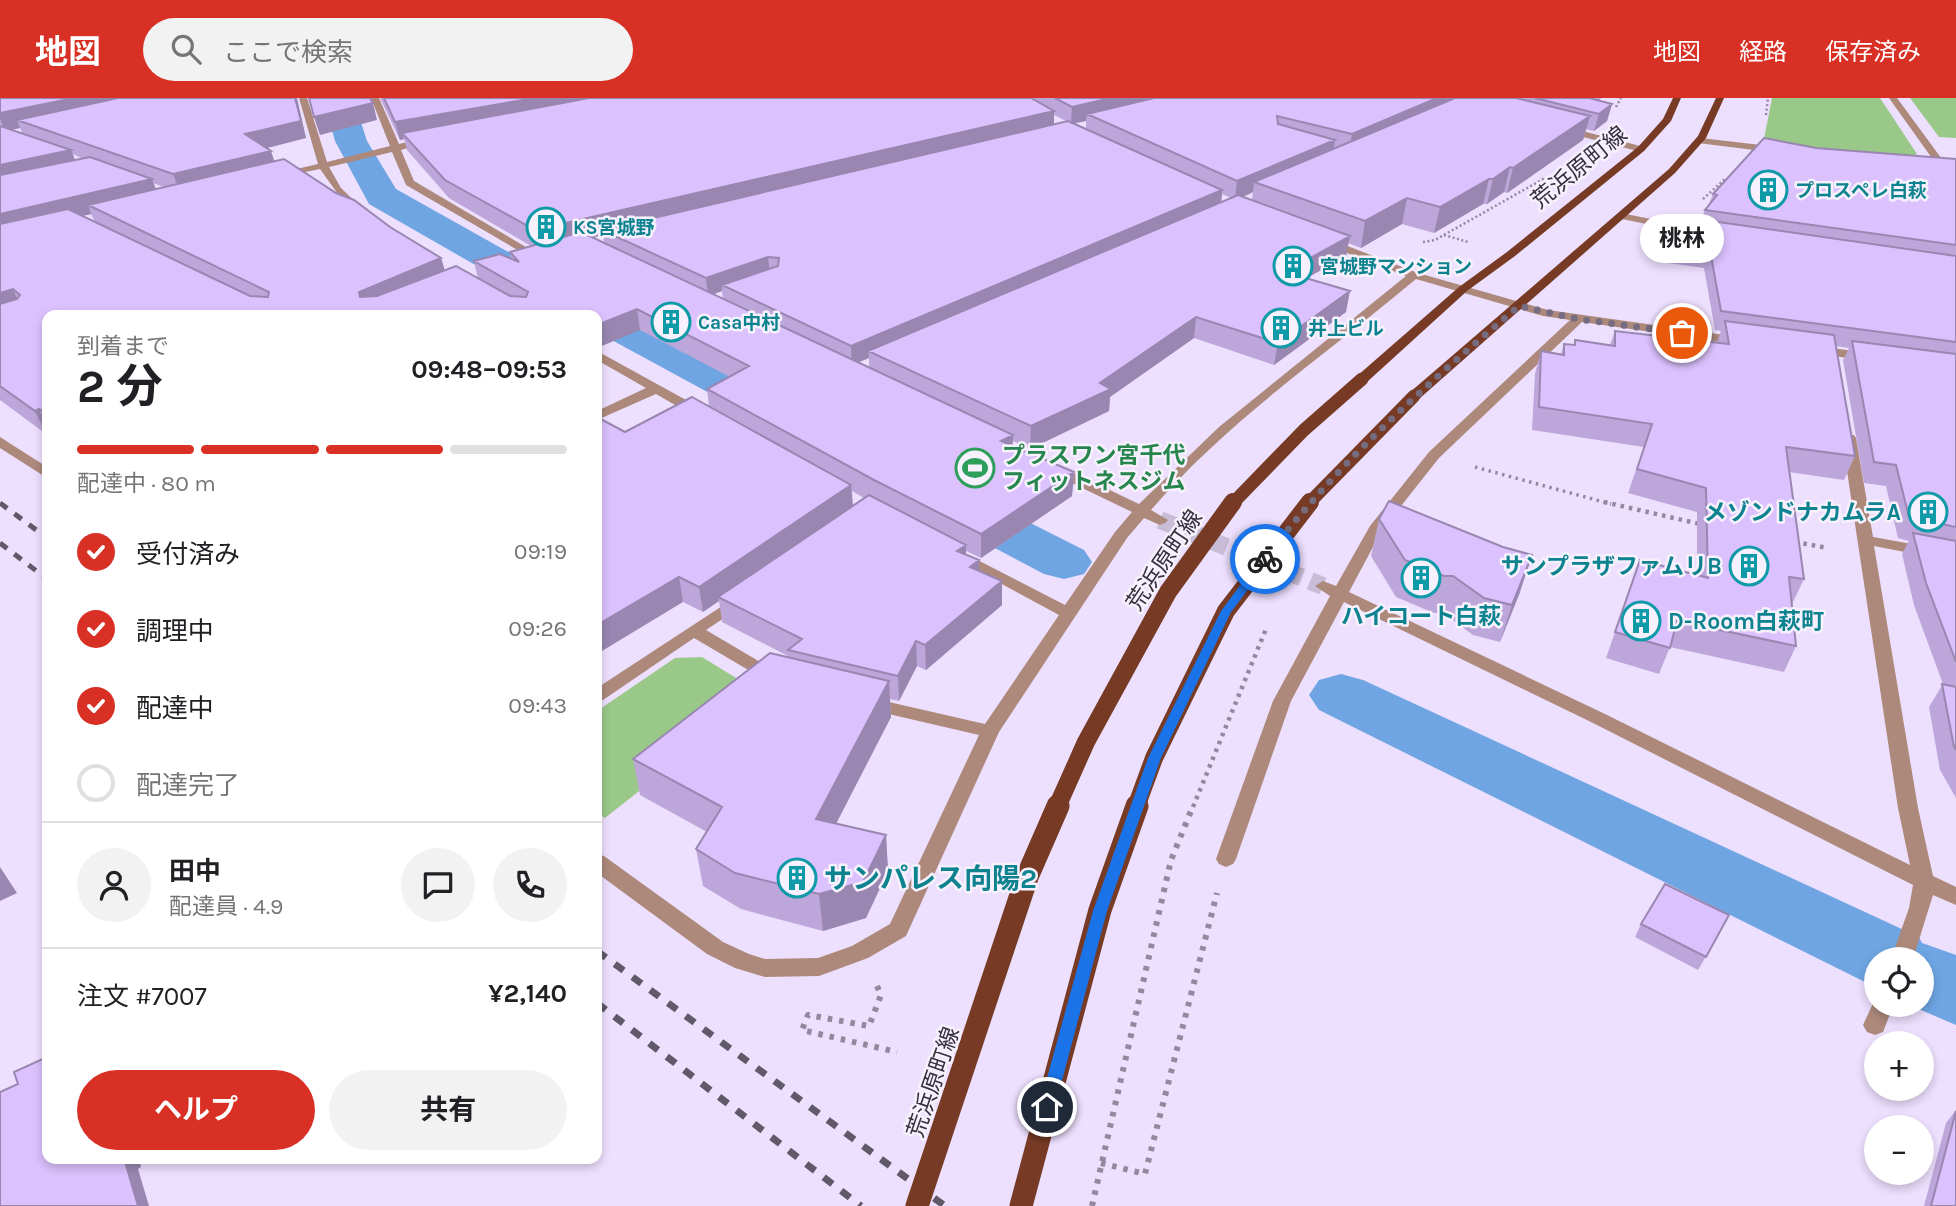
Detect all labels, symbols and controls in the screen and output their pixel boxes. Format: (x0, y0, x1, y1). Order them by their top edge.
search box (143, 18, 633, 81)
icon: search (167, 30, 205, 68)
text: 地図 (35, 33, 101, 71)
text: ここで検索 (223, 37, 353, 68)
text: 地図 (1653, 38, 1701, 66)
text: 経路 (1739, 38, 1787, 66)
text: 保存済み (1825, 38, 1921, 66)
street label: 荒浜原町線 (1526, 121, 1632, 214)
building icon: プロスペレ白萩 (1747, 169, 1789, 211)
place label: プロスペレ白萩 (1795, 180, 1927, 202)
building icon: KS宮城野 (525, 206, 567, 248)
callout: 桃林 (1640, 214, 1724, 263)
place label: KS宮城野 (573, 217, 655, 239)
text: 桃林 (1659, 225, 1705, 252)
building icon: 宮城野マンション (1272, 245, 1314, 287)
place label: 宮城野マンション (1320, 256, 1472, 278)
building icon: Casa中村 (650, 301, 692, 343)
pin (1652, 303, 1712, 363)
building icon: 井上ビル (1260, 307, 1302, 349)
place label: Casa中村 (698, 312, 780, 334)
icon: bag (1663, 314, 1701, 352)
place label: 井上ビル (1308, 318, 1384, 340)
text: 到着まで (77, 333, 169, 360)
text: 09:48–09:53 (411, 354, 567, 385)
text: 2 分 (77, 360, 162, 414)
place label: プラスワン宮千代 フィットネスジム (1002, 442, 1186, 495)
sports icon: プラスワン宮千代 フィットネスジム (954, 447, 996, 489)
text: 配達中 · 80 m (77, 470, 216, 497)
building icon: メゾンドナカムラA (1907, 491, 1949, 533)
place label: メゾンドナカムラA (1704, 499, 1901, 526)
street label: 荒浜原町線 (1121, 505, 1208, 615)
courier (1230, 524, 1300, 594)
icon: check (77, 533, 115, 571)
text: 09:19 (514, 538, 567, 565)
text: 受付済み (136, 539, 240, 570)
icon: bike (1246, 540, 1284, 578)
building icon: サンプラザファムリB (1728, 545, 1770, 587)
place label: サンプラザファムリB (1501, 553, 1722, 580)
building icon: ハイコート白萩 (1400, 557, 1442, 599)
building icon: D-Room白萩町 (1620, 600, 1662, 642)
place label: ハイコート白萩 (1341, 603, 1501, 630)
place label: D-Room白萩町 (1668, 608, 1824, 635)
icon: check (77, 610, 115, 648)
text: 09:26 (508, 615, 567, 642)
text: 調理中 (136, 616, 214, 647)
icon: check (77, 687, 115, 725)
text: 09:43 (508, 692, 567, 719)
text: 配達中 (136, 693, 214, 724)
text: 配達完了 (136, 770, 240, 801)
button: person (77, 848, 151, 922)
button: chat (401, 848, 475, 922)
button: phone (493, 848, 567, 922)
text: 田中 (169, 856, 221, 887)
building icon: サンパレス向陽2 (776, 857, 818, 899)
place label: サンパレス向陽2 (824, 862, 1037, 895)
text: 配達員 · 4.9 (169, 893, 283, 920)
map controls (1864, 947, 1934, 1185)
button: locate (1864, 947, 1934, 1017)
text: ¥2,140 (488, 978, 567, 1009)
text: 注文 #7007 (77, 981, 207, 1012)
street label: 荒浜原町線 (902, 1023, 965, 1141)
button: + (1864, 1031, 1934, 1101)
button: ヘルプ (77, 1070, 315, 1150)
button: 共有 (329, 1070, 567, 1150)
pin (1017, 1077, 1077, 1137)
icon: home (1028, 1088, 1066, 1126)
button: − (1864, 1115, 1934, 1185)

